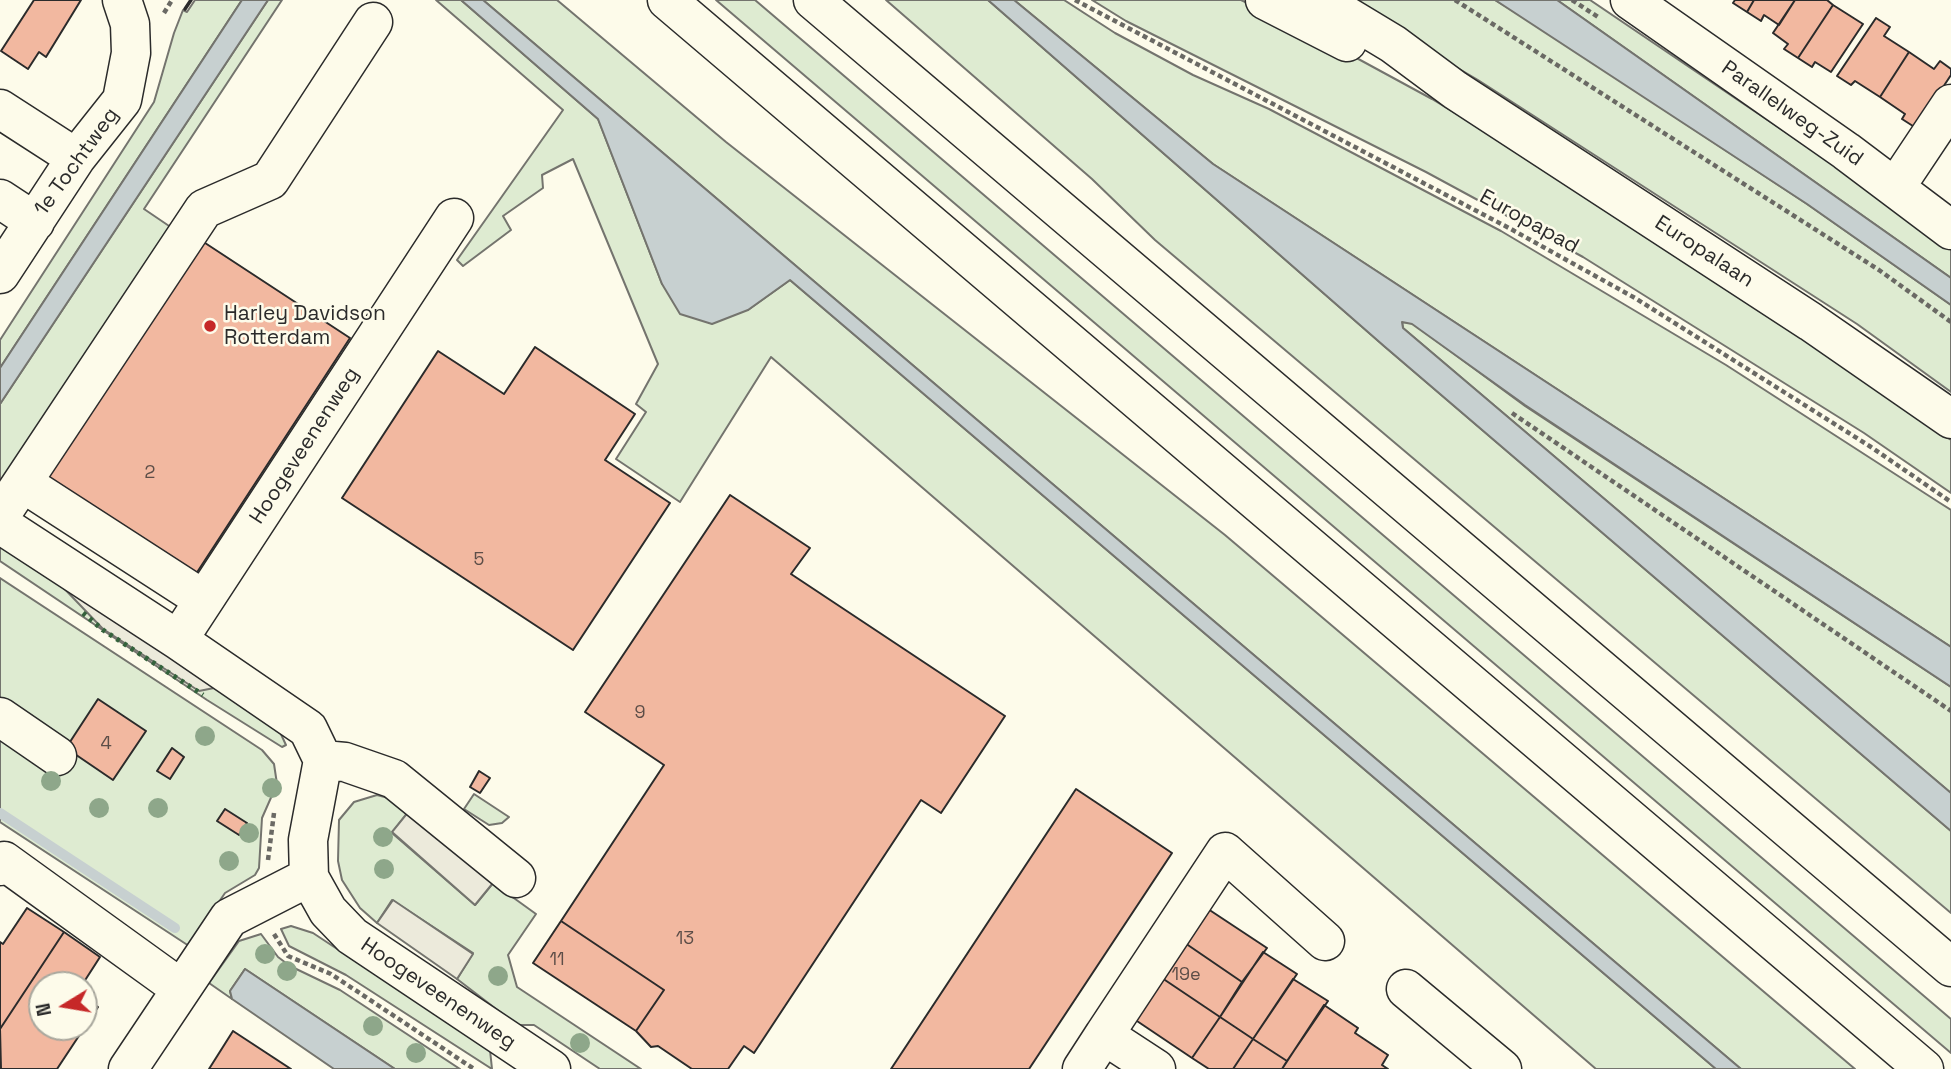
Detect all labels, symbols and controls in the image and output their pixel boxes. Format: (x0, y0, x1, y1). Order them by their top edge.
street label: Parallelweg-Zuid (1716, 56, 1868, 172)
street label: 1e Tochtweg (29, 103, 125, 221)
street label: Europapad (1475, 184, 1583, 260)
street label: Europalaan (1650, 211, 1758, 293)
place label: Harley Davidson Rotterdam (224, 301, 386, 351)
marker: Harley Davidson Rotterdam (202, 318, 218, 334)
street label: Hoogeveenenweg (245, 363, 365, 529)
house number: 2 (145, 462, 155, 484)
house number: 5 (474, 549, 484, 571)
house number: 9 (634, 702, 646, 724)
house number: 4 (100, 733, 112, 755)
house number: 13 (676, 928, 694, 950)
street label: Hoogeveenenweg (356, 933, 520, 1055)
house number: 11 (549, 949, 565, 971)
house number: 19e (1171, 964, 1201, 986)
north arrow (28, 971, 98, 1041)
text: N (30, 1001, 57, 1018)

